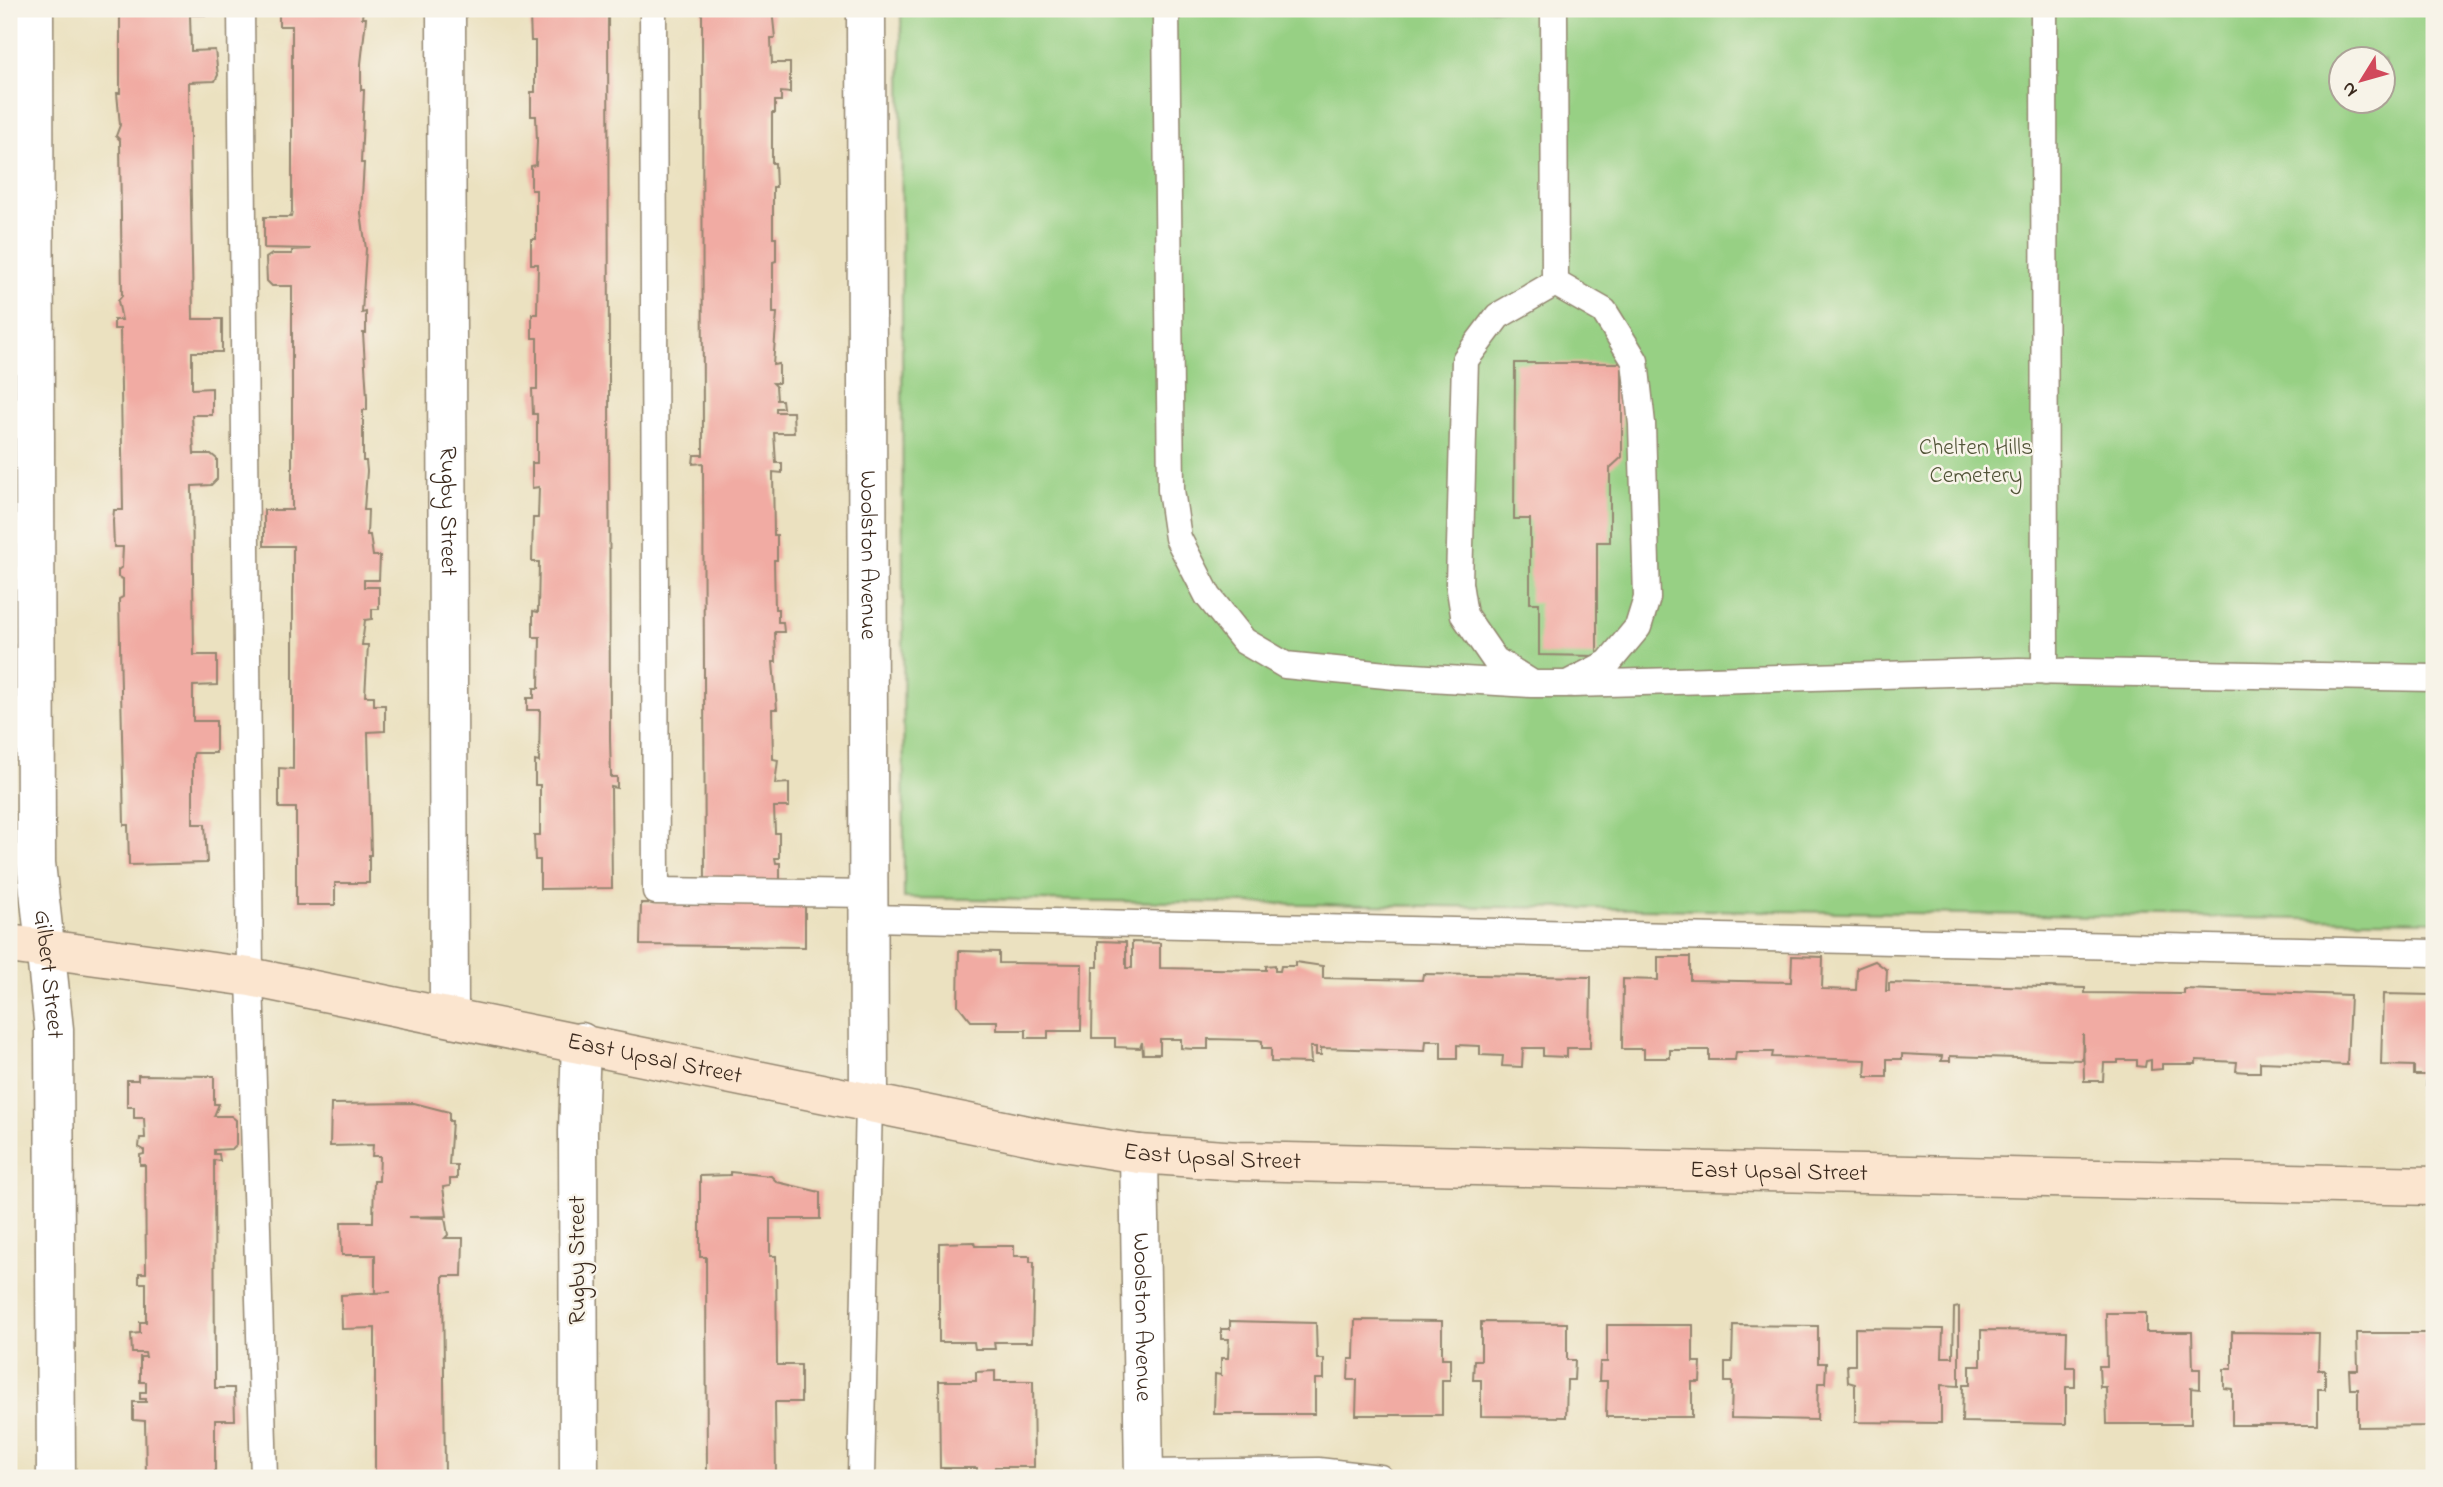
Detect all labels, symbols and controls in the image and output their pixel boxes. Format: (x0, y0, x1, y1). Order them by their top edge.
north arrow (2328, 46, 2398, 116)
text: N (2336, 75, 2365, 102)
park label: Chelten Hills Cemetery (1919, 431, 2033, 495)
street label: Rugby Street (429, 446, 465, 576)
street label: Woolston Avenue (850, 470, 885, 640)
street label: Gilbert Street (24, 908, 72, 1039)
street label: East Upsal Street (564, 1024, 745, 1094)
street label: East Upsal Street (1121, 1134, 1301, 1180)
street label: East Upsal Street (1690, 1153, 1868, 1192)
street label: Rugby Street (561, 1195, 597, 1325)
street label: Woolston Avenue (1123, 1232, 1160, 1402)

